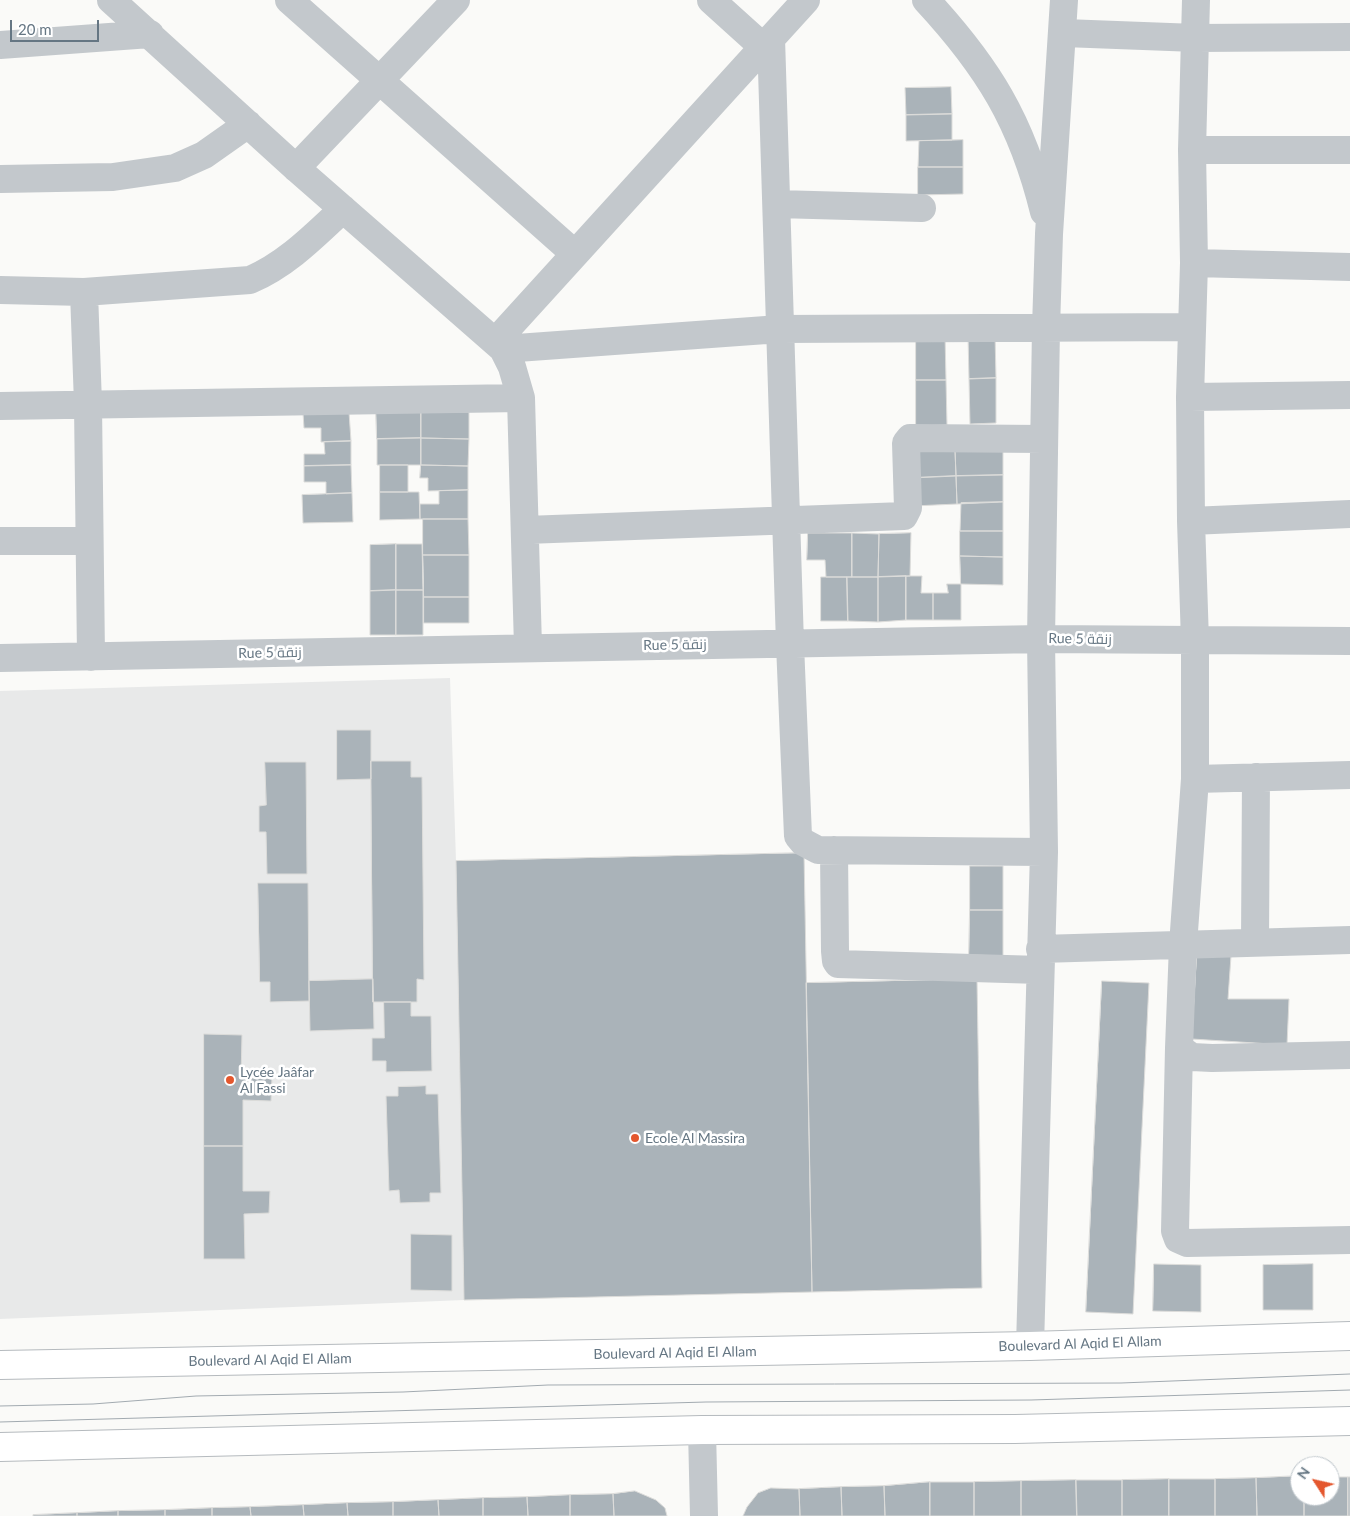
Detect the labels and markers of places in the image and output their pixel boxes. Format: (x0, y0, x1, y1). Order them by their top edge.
place label: Lycée Jaâfar Al Fassi (240, 1064, 314, 1096)
marker: Lycée Jaâfar Al Fassi (224, 1074, 236, 1086)
place label: Ecole Al Massira (645, 1130, 745, 1146)
marker: Ecole Al Massira (629, 1132, 641, 1144)

